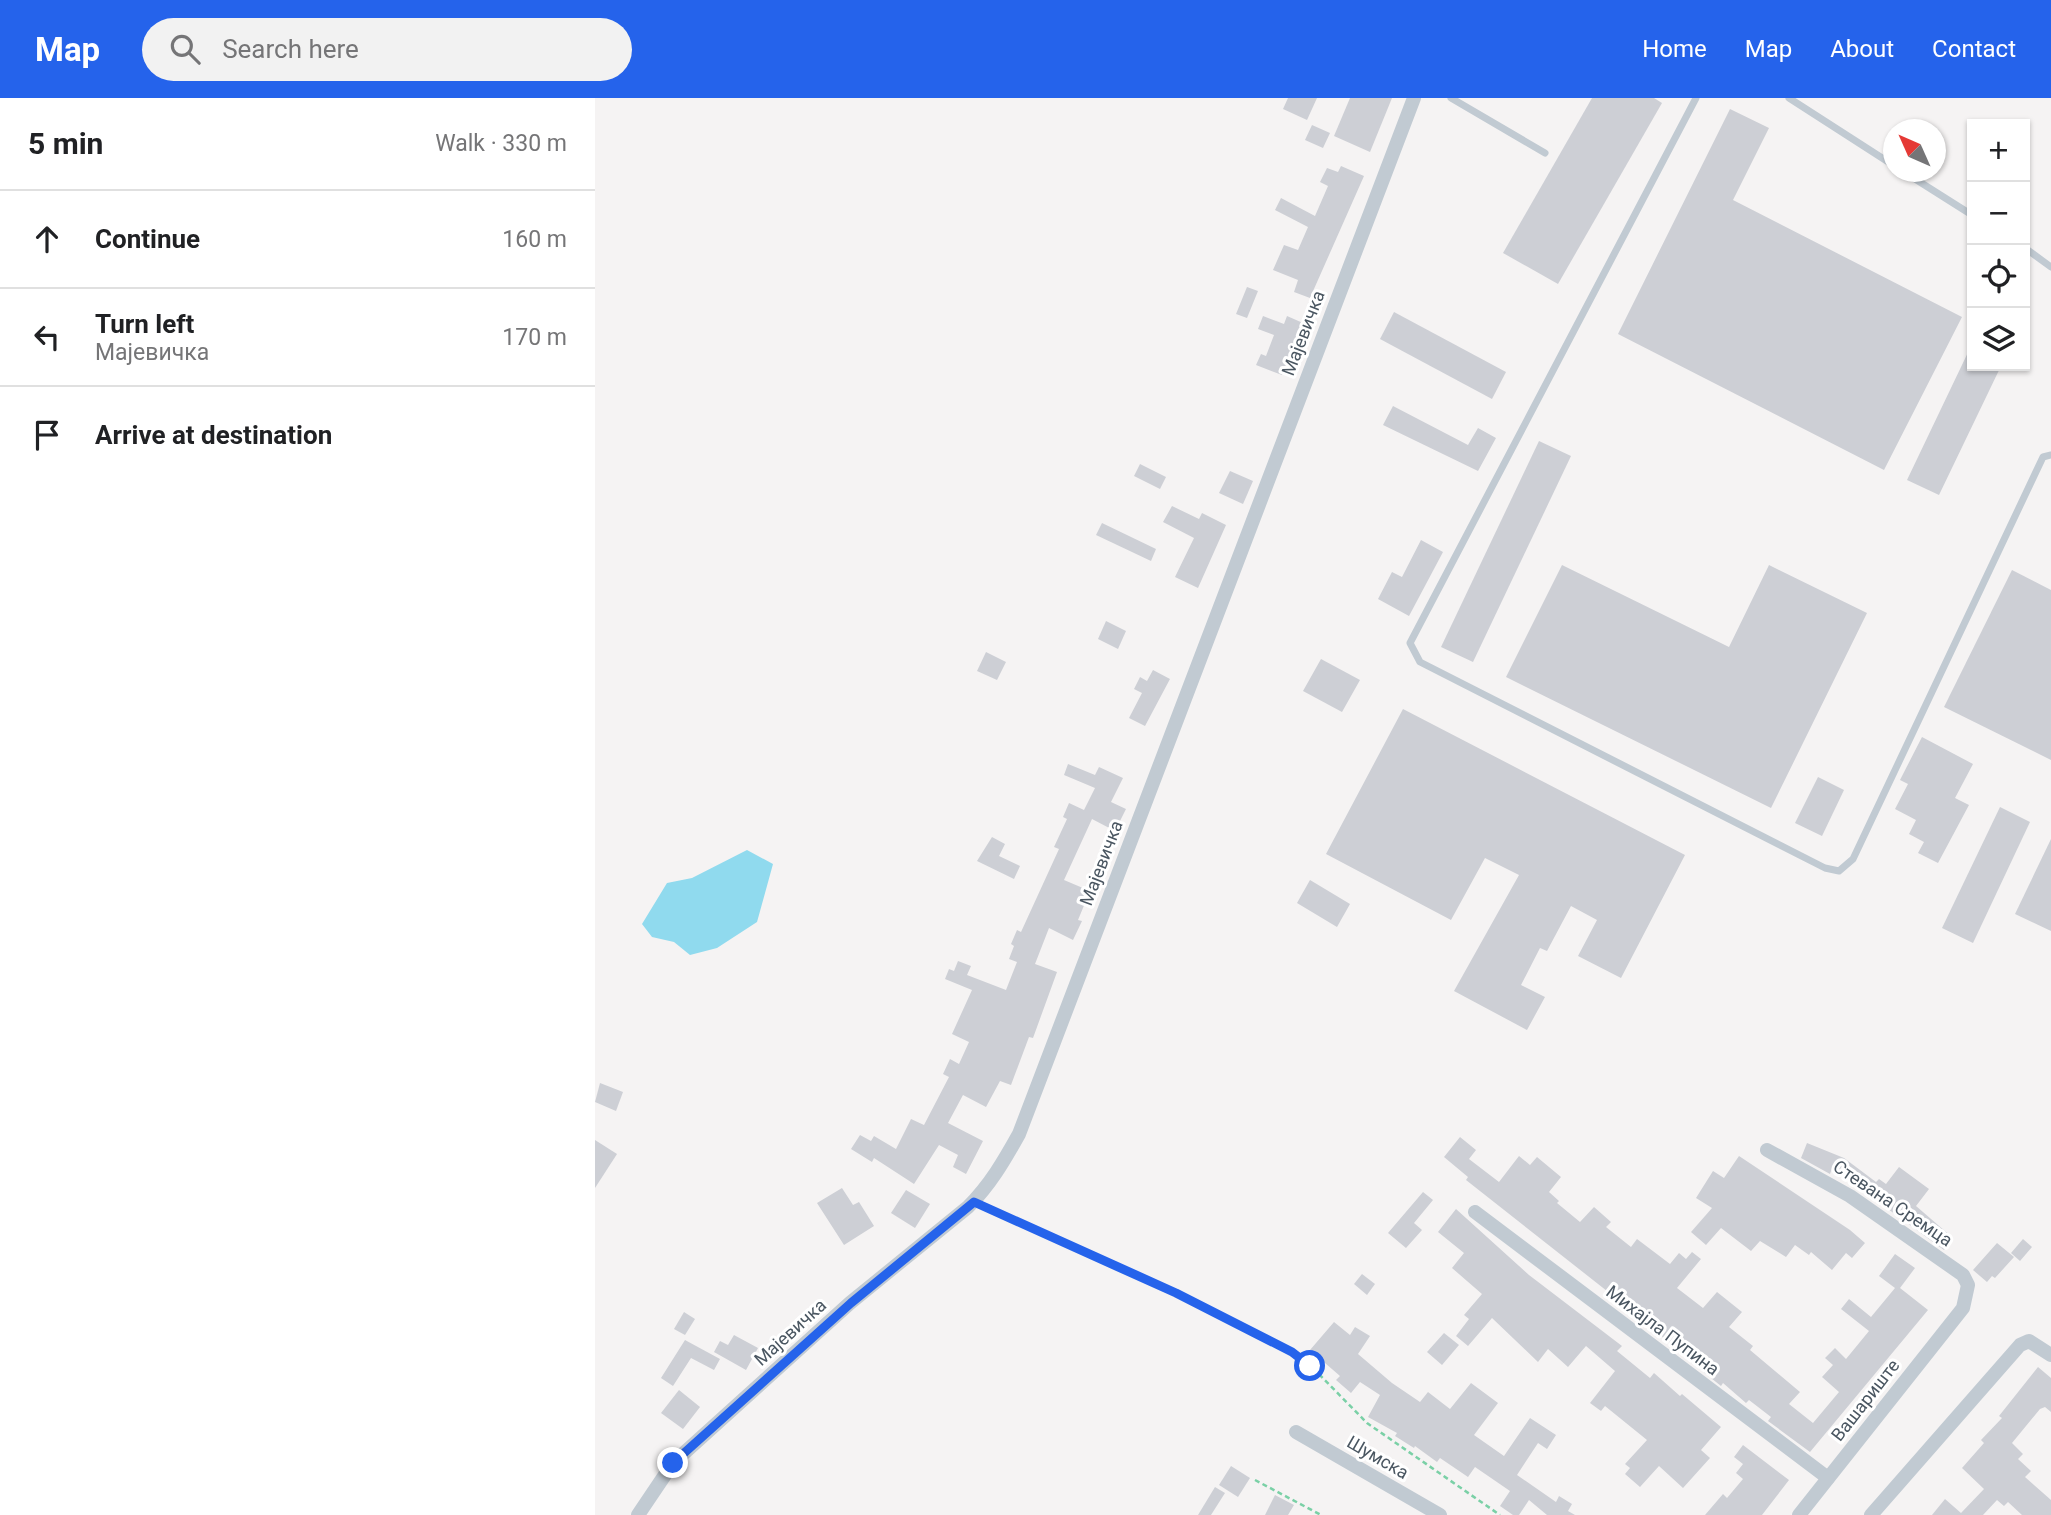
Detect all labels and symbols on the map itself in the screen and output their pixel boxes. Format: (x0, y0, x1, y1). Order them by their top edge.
north arrow (1883, 119, 1946, 182)
street label: Мајевичка (1277, 288, 1329, 378)
street label: Мајевичка (1075, 818, 1127, 908)
street label: Стевана Сремца (1829, 1155, 1957, 1251)
street label: Михајла Пупина (1602, 1281, 1724, 1379)
street label: Мајевичка (750, 1294, 830, 1370)
route start (1294, 1350, 1325, 1381)
street label: Вашариште (1827, 1355, 1903, 1445)
street label: Шумска (1343, 1431, 1413, 1483)
route end (657, 1447, 688, 1478)

